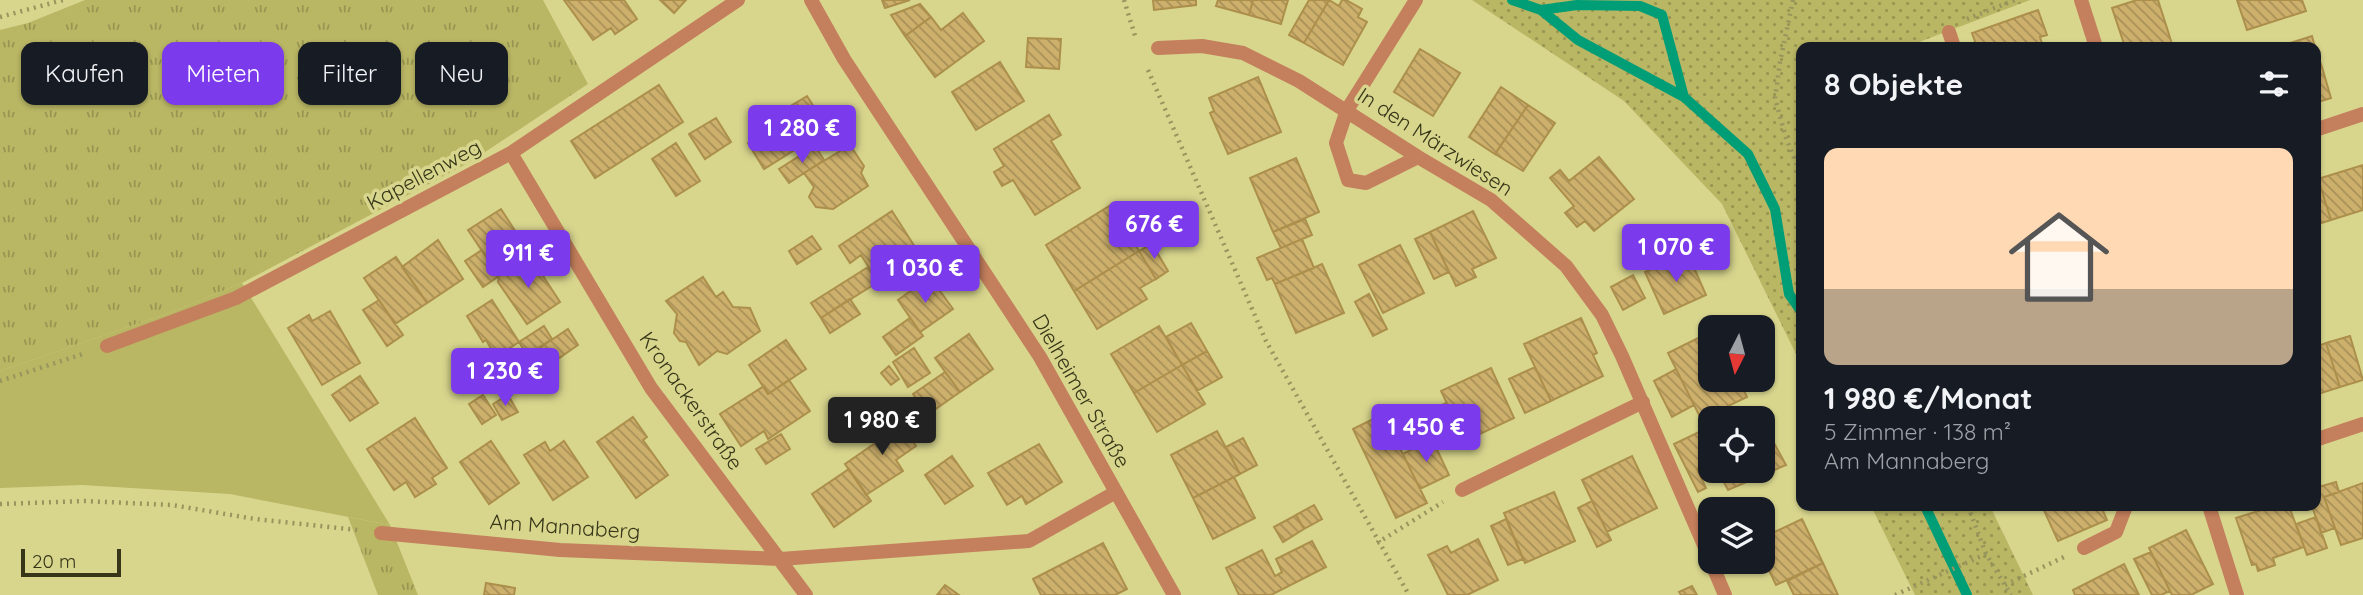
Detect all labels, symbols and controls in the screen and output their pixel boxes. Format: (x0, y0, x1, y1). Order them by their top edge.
chip: Kaufen (21, 42, 148, 105)
chip: Mieten (162, 42, 284, 105)
chip: Filter (298, 42, 401, 105)
chip: Neu (415, 42, 508, 105)
text: 8 Objekte (1824, 65, 1963, 103)
icon: filters (2255, 65, 2293, 103)
street label: In den Märzwiesen (1353, 81, 1518, 201)
pin: 1 280 € (737, 106, 867, 165)
text: 1 280 € (764, 113, 840, 142)
street label: Kapellenweg (362, 133, 485, 215)
icon: home (1996, 194, 2122, 320)
pin: 676 € (1105, 202, 1203, 261)
text: 676 € (1125, 209, 1183, 238)
pin: 1 070 € (1611, 224, 1741, 284)
pin: 911 € (479, 230, 577, 290)
text: 1 070 € (1638, 232, 1714, 261)
text: 911 € (502, 238, 554, 267)
pin: 1 030 € (860, 246, 990, 305)
text: 1 030 € (887, 253, 963, 282)
street label: Dielheimer Straße (1027, 309, 1136, 472)
north arrow (1698, 315, 1774, 392)
map controls (1698, 315, 1775, 574)
street label: Kronackerstraße (634, 326, 749, 475)
pin: 1 230 € (440, 348, 570, 408)
text: 1 230 € (467, 356, 543, 385)
text: 1 980 €/Monat (1824, 379, 2033, 417)
pin: 1 980 € (817, 398, 947, 457)
text: 1 980 € (844, 405, 920, 434)
pin: 1 450 € (1361, 405, 1491, 464)
button: locate (1698, 406, 1775, 483)
text: 1 450 € (1387, 412, 1465, 441)
text: 5 Zimmer · 138 m² (1824, 417, 2011, 446)
text: Am Mannaberg (1824, 446, 1989, 475)
button: layers (1698, 497, 1775, 574)
street label: Am Mannaberg (489, 508, 641, 544)
scale bar (21, 546, 121, 578)
text: 20 m (32, 549, 76, 573)

